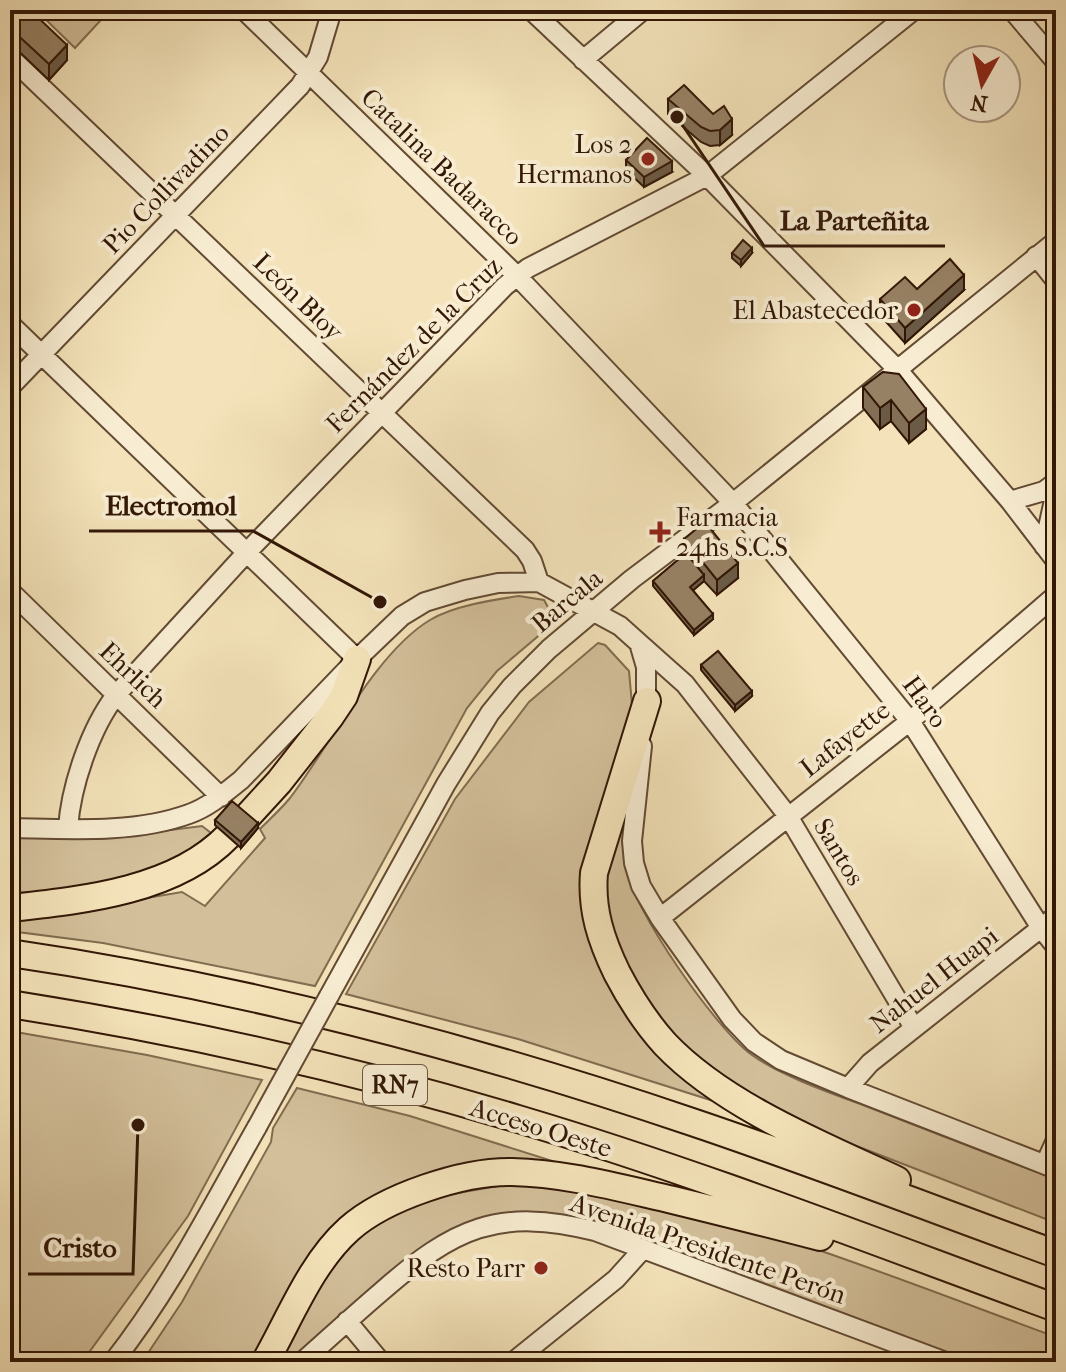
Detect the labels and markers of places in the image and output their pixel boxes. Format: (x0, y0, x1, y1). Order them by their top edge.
place label: Los 2 Hermanos (516, 129, 632, 190)
marker: Los 2 Hermanos (639, 150, 657, 168)
callout: La Parteñita (764, 194, 945, 246)
place label: El Abastecedor (733, 295, 898, 326)
marker: El Abastecedor (905, 301, 923, 319)
callout: Electromol (89, 479, 253, 531)
place label: Farmacia 24hs S.C.S (676, 502, 788, 563)
marker: Farmacia 24hs S.C.S (651, 523, 669, 541)
callout: Cristo (28, 1222, 133, 1274)
place label: Resto Parr (406, 1253, 525, 1284)
marker: Resto Parr (532, 1259, 550, 1277)

